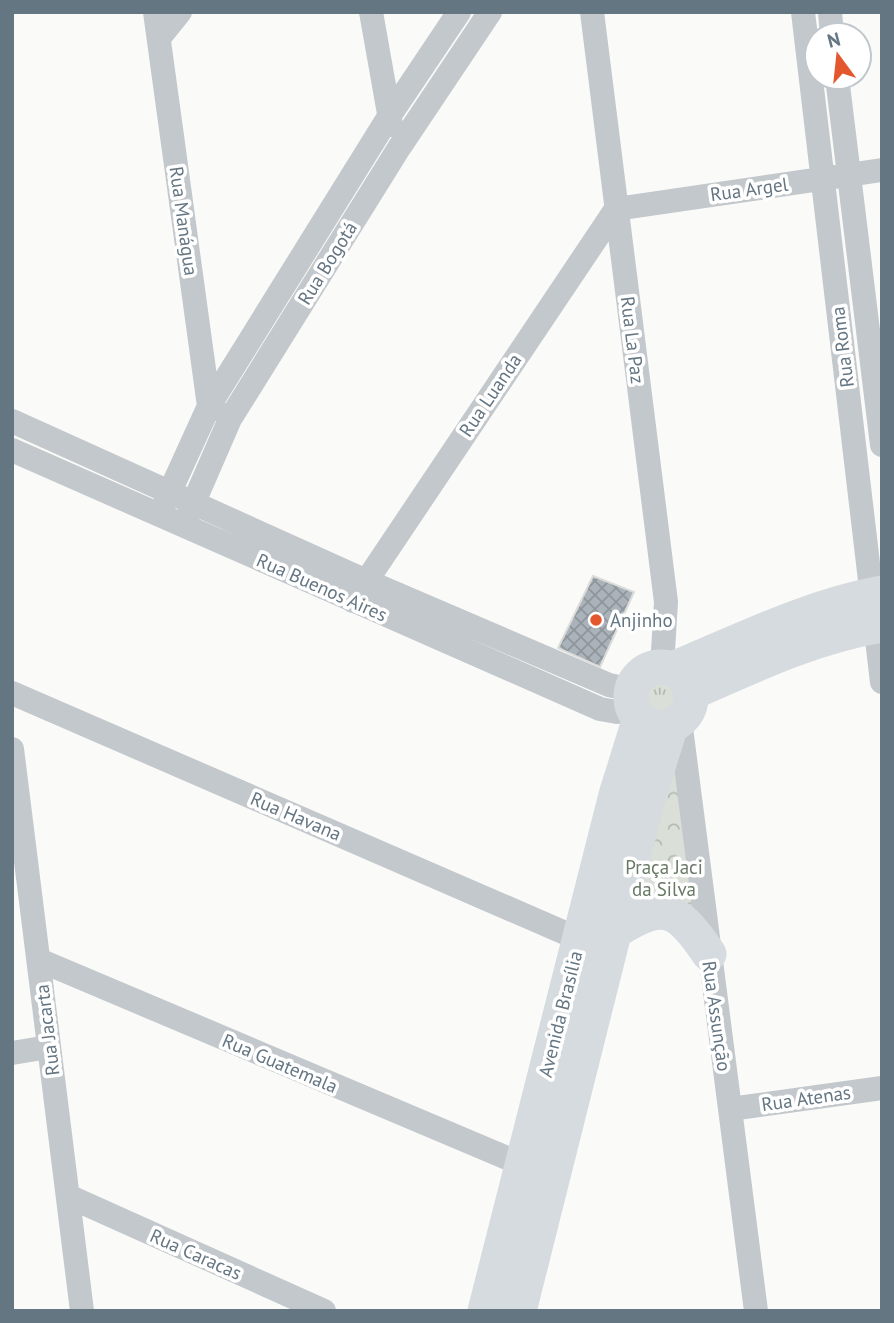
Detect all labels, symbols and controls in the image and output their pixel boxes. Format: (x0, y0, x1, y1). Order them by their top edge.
north arrow (803, 21, 873, 91)
text: N (824, 26, 843, 53)
street label: Rua Manágua (164, 165, 204, 277)
street label: Rua Argel (709, 172, 790, 206)
street label: Rua Bogotá (292, 217, 362, 309)
street label: Rua La Paz (616, 295, 650, 385)
street label: Rua Roma (825, 305, 859, 389)
street label: Rua Luanda (453, 349, 527, 441)
street label: Rua Buenos Aires (253, 548, 391, 626)
place label: Anjinho (610, 608, 673, 632)
marker: Anjinho (588, 612, 604, 628)
street label: Rua Havana (247, 786, 345, 846)
park label: Praça Jaci da Silva (625, 855, 703, 901)
street label: Avenida Brasília (533, 948, 587, 1080)
street label: Rua Assunção (697, 959, 737, 1073)
street label: Rua Jacarta (30, 983, 64, 1077)
street label: Rua Guatemala (219, 1028, 341, 1098)
street label: Rua Atenas (760, 1080, 852, 1116)
street label: Rua Caracas (146, 1223, 246, 1285)

